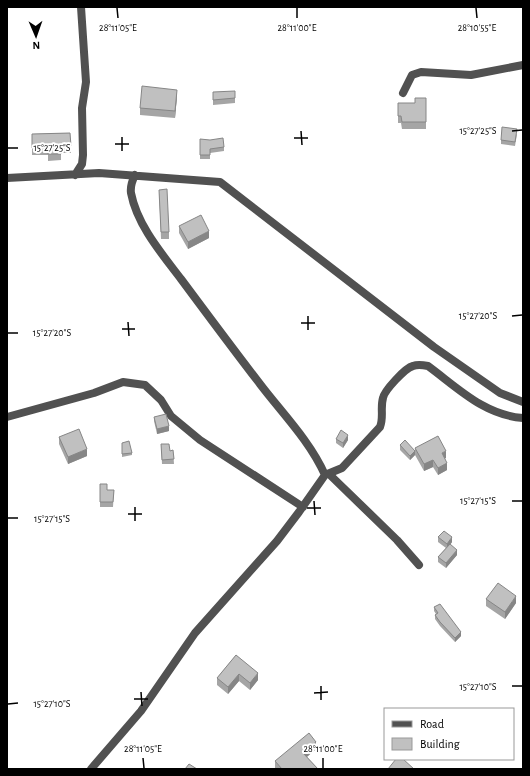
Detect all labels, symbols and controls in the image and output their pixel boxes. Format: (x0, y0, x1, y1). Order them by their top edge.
north arrow (16, 16, 56, 56)
text: 28°11'05"E (99, 23, 137, 33)
text: 28°11'00"E (278, 23, 317, 33)
text: 28°10'55"E (458, 23, 496, 33)
text: N (32, 40, 40, 51)
text: 15°27'25"S (459, 126, 497, 136)
text: 15°27'25"S (33, 143, 71, 153)
text: 15°27'20"S (459, 311, 497, 321)
text: 15°27'20"S (33, 328, 71, 338)
text: 15°27'15"S (460, 496, 496, 506)
text: 15°27'15"S (34, 514, 70, 524)
text: 15°27'10"S (459, 682, 497, 692)
text: 15°27'10"S (33, 699, 71, 709)
legend (384, 708, 514, 760)
text: Road (420, 718, 444, 730)
text: Building (420, 738, 460, 750)
text: 28°11'05"E (124, 744, 162, 754)
text: 28°11'00"E (304, 744, 343, 754)

